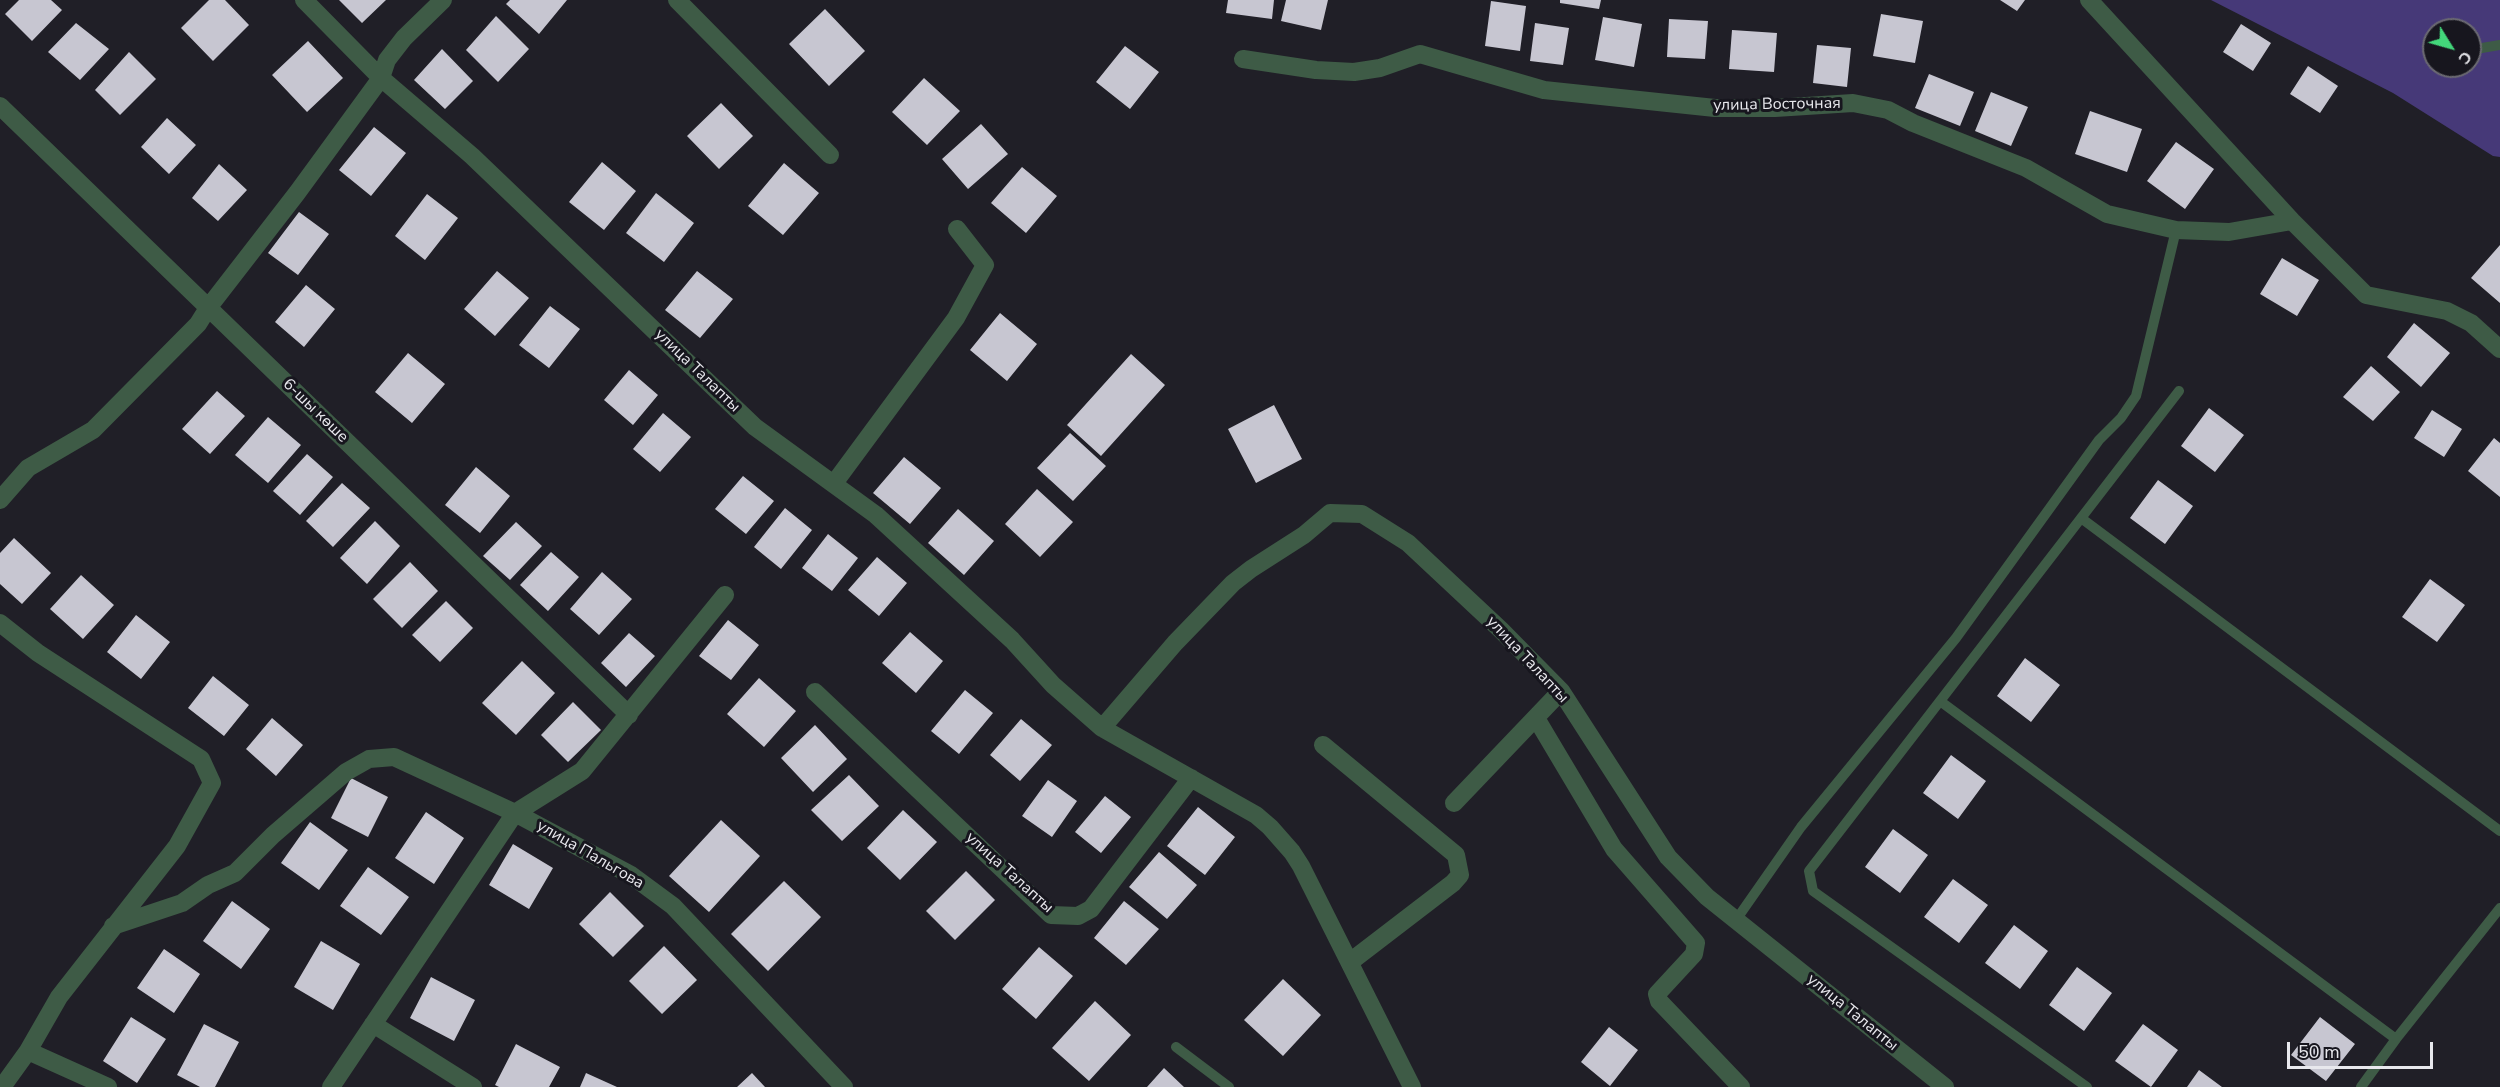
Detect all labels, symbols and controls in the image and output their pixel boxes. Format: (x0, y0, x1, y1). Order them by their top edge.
north arrow (2422, 18, 2482, 78)
text: С (2453, 47, 2477, 69)
street label: улица Восточная (1713, 94, 1841, 116)
street label: улица Талапты (650, 325, 744, 417)
street label: 6-шы көше (278, 375, 352, 447)
street label: улица Талапты (1482, 613, 1572, 707)
street label: улица Пальгова (533, 817, 647, 893)
street label: улица Талапты (961, 828, 1057, 918)
street label: улица Талапты (1803, 970, 1901, 1056)
scale bar (2290, 1030, 2436, 1068)
text: 50 m (2298, 1040, 2340, 1064)

